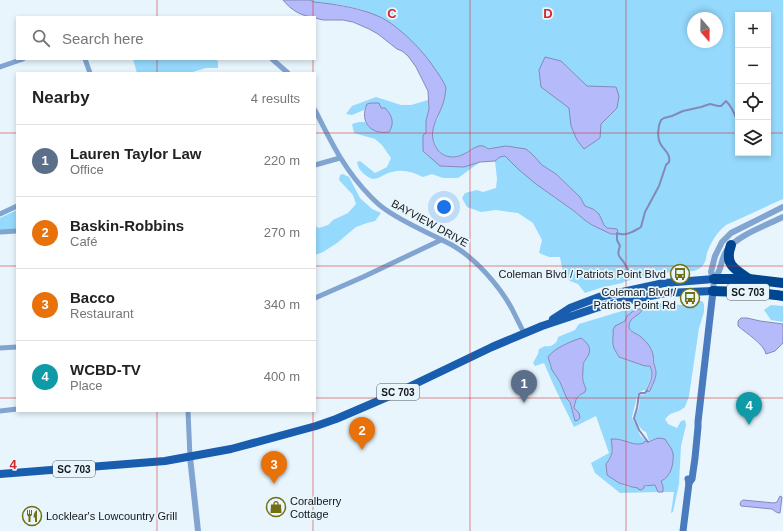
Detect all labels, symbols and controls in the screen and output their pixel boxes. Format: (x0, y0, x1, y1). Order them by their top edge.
text: C (387, 6, 397, 21)
text: D (543, 6, 553, 21)
north arrow (687, 12, 723, 48)
map controls (735, 12, 771, 156)
button: + (735, 12, 771, 48)
search box (16, 16, 316, 60)
icon: search (30, 27, 52, 49)
text: Search here (62, 30, 144, 47)
button: − (735, 48, 771, 84)
button: locate (735, 84, 771, 120)
text: Nearby (32, 88, 90, 107)
text: 4 results (251, 91, 300, 106)
button: layers (735, 120, 771, 156)
text: Lauren Taylor Law (70, 145, 201, 162)
text: 1 (41, 153, 49, 168)
text: 220 m (264, 153, 300, 168)
text: Office (70, 162, 104, 177)
street label: BAYVIEW DRIVE (389, 197, 471, 249)
your location (434, 197, 454, 217)
text: Baskin-Robbins (70, 217, 184, 234)
text: 2 (41, 225, 49, 240)
text: 270 m (264, 225, 300, 240)
text: Café (70, 234, 97, 249)
bus stop icon: Coleman Blvd / Patriots Point Blvd (669, 263, 691, 285)
place label: Coleman Blvd / Patriots Point Blvd (498, 268, 666, 280)
road number: SC 703 (727, 284, 769, 300)
place label: Coleman Blvd / Patriots Point Rd (593, 286, 677, 311)
bus stop icon: Coleman Blvd / Patriots Point Rd (679, 287, 701, 309)
text: Bacco (70, 289, 115, 306)
text: 3 (41, 297, 49, 312)
text: 340 m (264, 297, 300, 312)
text: Restaurant (70, 306, 134, 321)
text: WCBD-TV (70, 361, 141, 378)
text: 4 (41, 369, 49, 384)
text: 400 m (264, 369, 300, 384)
pin: 1 (511, 370, 537, 403)
text: Place (70, 378, 103, 393)
road number: SC 703 (377, 384, 419, 400)
pin: 4 (736, 392, 762, 425)
pin: 2 (349, 417, 375, 450)
pin: 3 (261, 451, 287, 484)
text: 4 (9, 457, 17, 472)
road number: SC 703 (53, 461, 95, 477)
place label: Coralberry Cottage (290, 495, 342, 520)
shop icon: Coralberry Cottage (265, 496, 287, 518)
restaurant icon: Locklear's Lowcountry Grill (21, 505, 43, 527)
place label: Locklear's Lowcountry Grill (46, 510, 177, 522)

